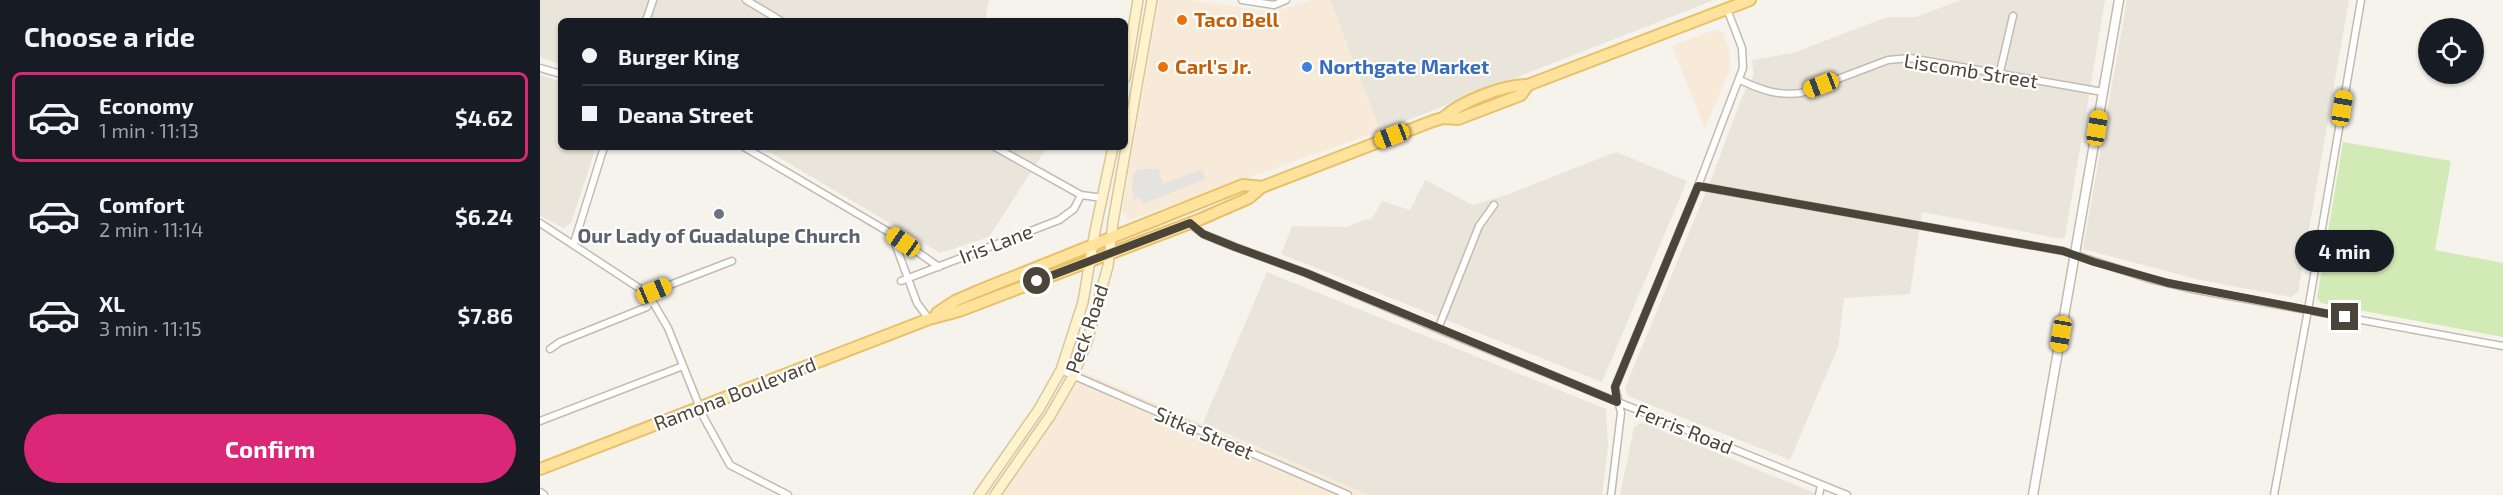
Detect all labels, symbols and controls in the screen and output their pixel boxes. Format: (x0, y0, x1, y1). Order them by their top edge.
place label: Taco Bell (1194, 7, 1279, 31)
marker: Taco Bell (1175, 13, 1189, 27)
map controls (2418, 18, 2484, 84)
button: locate (2418, 18, 2484, 84)
text: Choose a ride (24, 20, 195, 52)
text: Burger King (618, 43, 739, 69)
street label: Liscomb Street (1902, 48, 2040, 93)
place label: Carl's Jr. (1175, 54, 1252, 78)
place label: Northgate Market (1319, 54, 1489, 78)
marker: Carl's Jr. (1156, 60, 1170, 74)
marker: Northgate Market (1300, 60, 1314, 74)
car (1801, 70, 1841, 100)
car (2330, 89, 2354, 127)
icon: car (27, 90, 81, 144)
text: Economy (99, 92, 194, 118)
text: Deana Street (618, 101, 753, 127)
text: $4.62 (455, 104, 513, 130)
car (2085, 109, 2109, 147)
text: 1 min · 11:13 (99, 118, 199, 142)
car (1372, 121, 1412, 151)
icon: car (27, 189, 81, 243)
text: Comfort (99, 191, 184, 217)
text: $6.24 (455, 203, 513, 229)
marker: Our Lady of Guadalupe Church (712, 207, 726, 221)
text: 2 min · 11:14 (99, 217, 203, 241)
street label: Iris Lane (956, 218, 1036, 268)
place label: Our Lady of Guadalupe Church (578, 223, 860, 248)
car (883, 224, 923, 260)
callout: 4 min (2296, 230, 2394, 272)
text: 4 min (2318, 239, 2371, 263)
route start (1023, 267, 1050, 294)
car (634, 276, 674, 306)
street label: Peck Road (1060, 281, 1112, 376)
icon: car (27, 288, 81, 342)
text: XL (99, 290, 125, 316)
text: $7.86 (457, 302, 513, 328)
route end (2331, 303, 2358, 330)
car (2049, 315, 2073, 353)
text: 3 min · 11:15 (99, 316, 202, 340)
street label: Ramona Boulevard (650, 351, 819, 435)
street label: Ferris Road (1632, 398, 1737, 458)
street label: Sitka Street (1151, 401, 1258, 464)
button: Confirm (24, 414, 516, 483)

